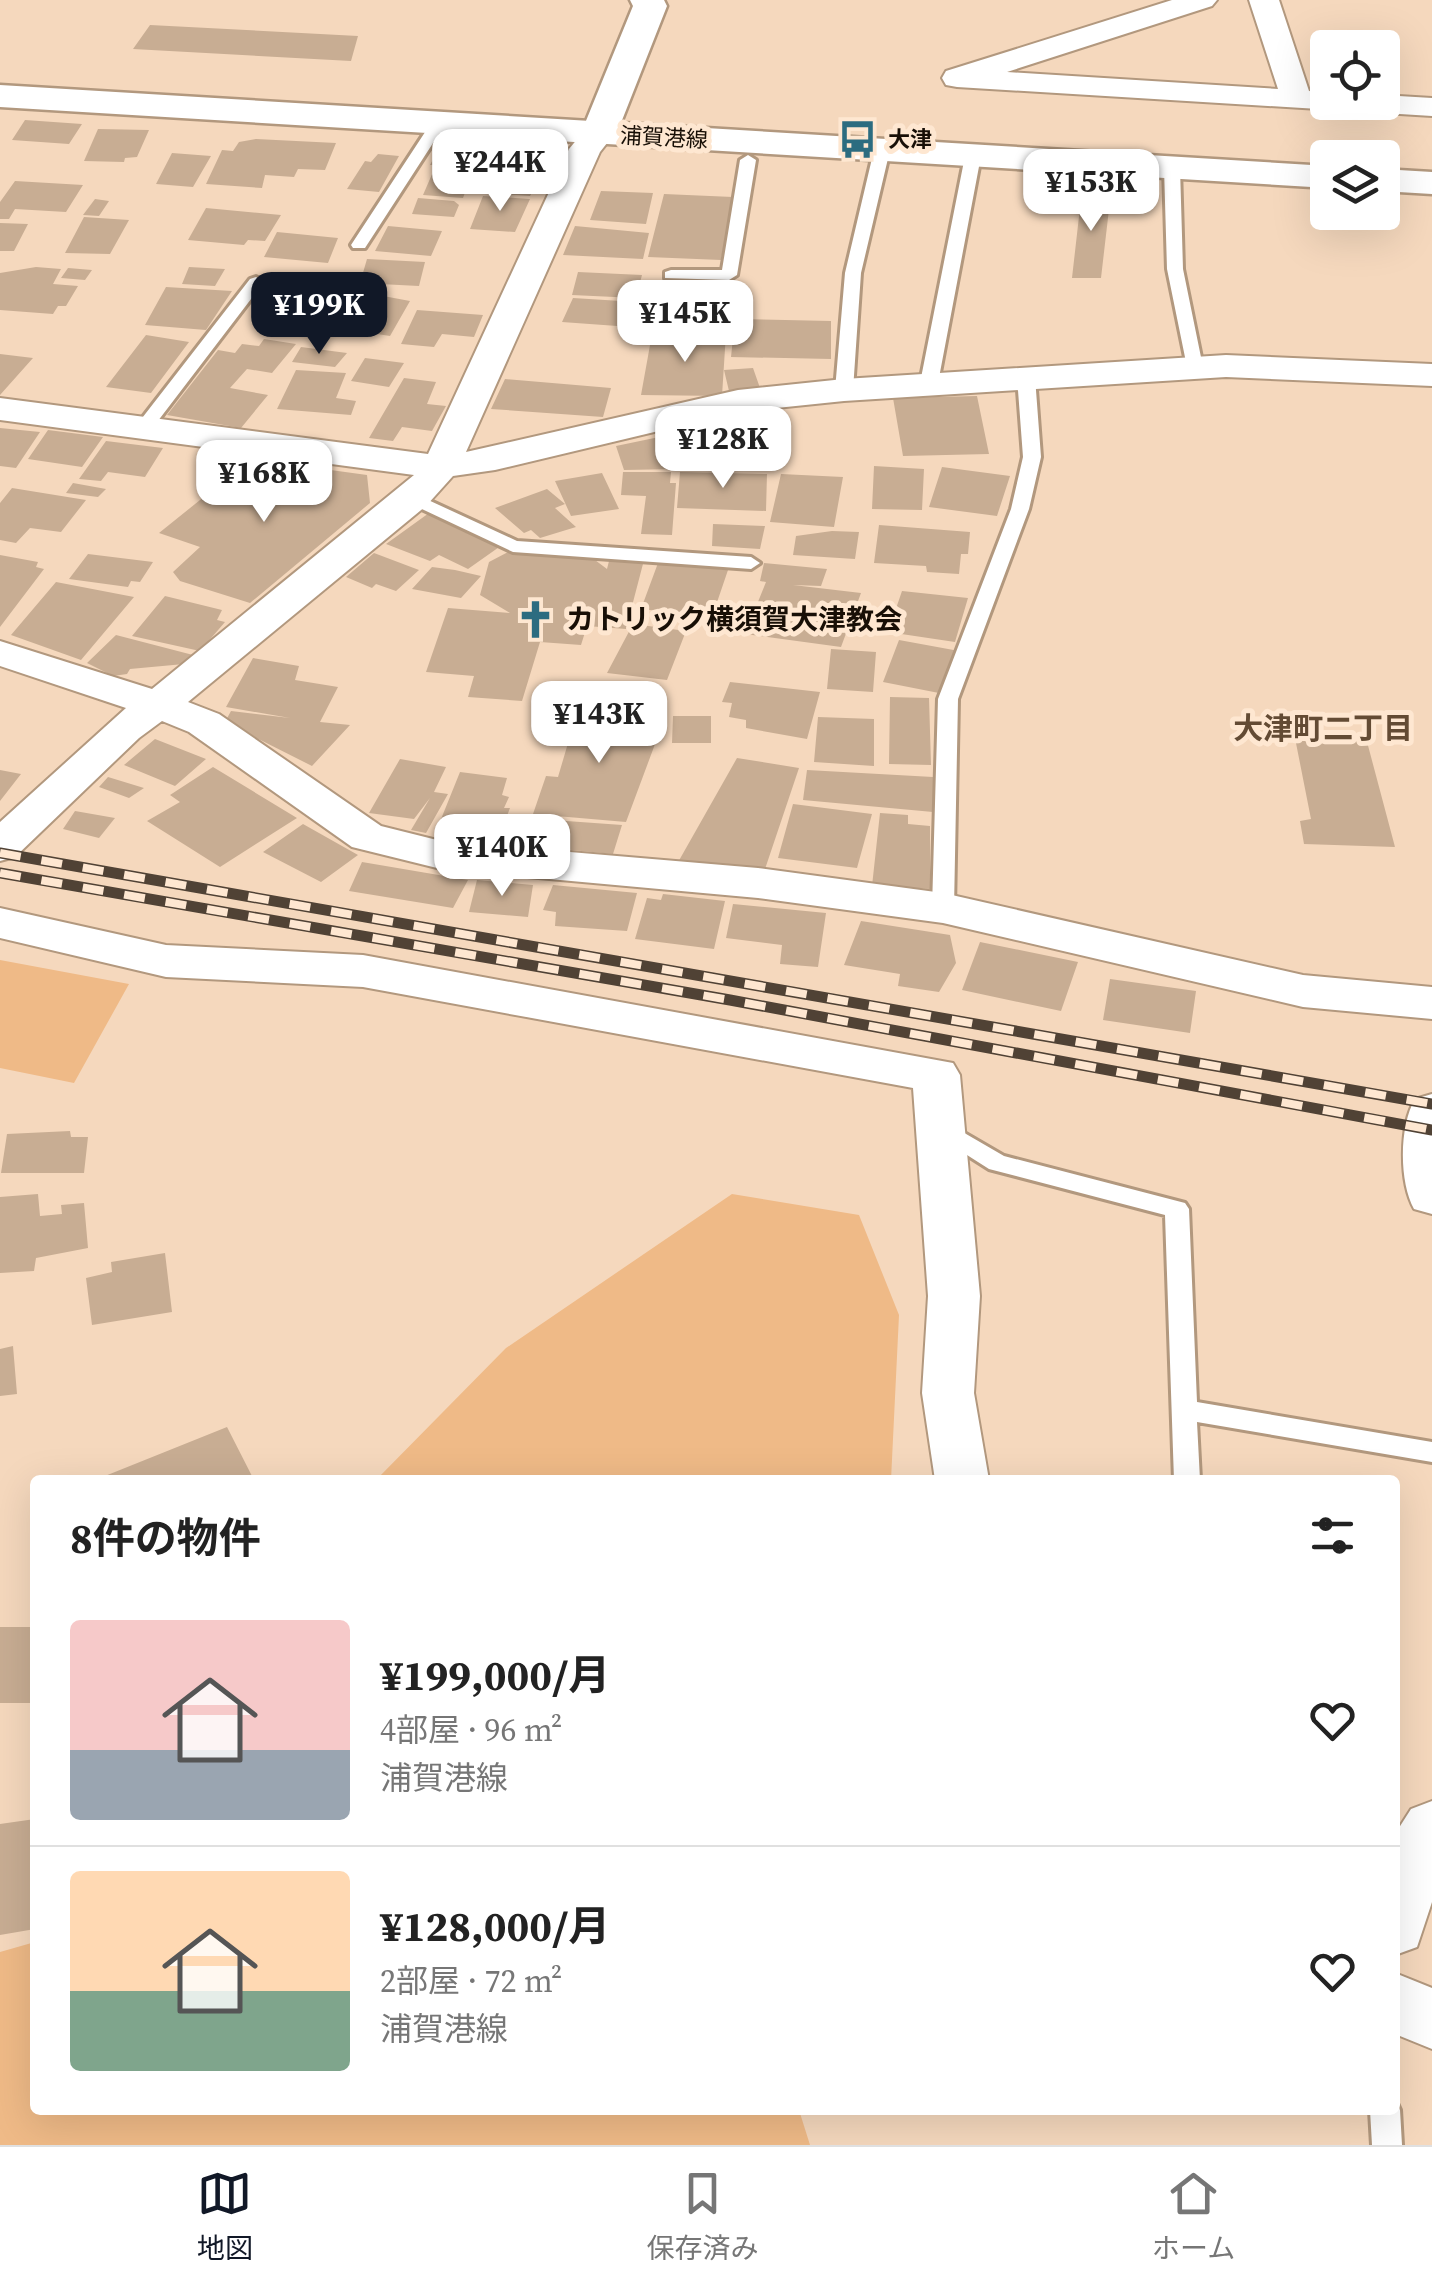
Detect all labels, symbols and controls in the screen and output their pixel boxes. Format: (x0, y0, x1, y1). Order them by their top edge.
map controls (1310, 30, 1400, 230)
button: locate (1310, 30, 1400, 120)
bus stop icon: 大津 (837, 118, 879, 160)
street label: 浦賀港線 (619, 120, 709, 154)
place label: 大津 (888, 124, 932, 154)
pin: ¥244K (430, 129, 570, 214)
text: ¥244K (454, 139, 546, 183)
button: layers (1310, 140, 1400, 230)
pin: ¥153K (1021, 149, 1161, 234)
text: ¥153K (1045, 159, 1137, 203)
pin: ¥199K (249, 272, 389, 357)
pin: ¥145K (615, 280, 755, 365)
text: ¥199K (273, 282, 365, 326)
text: ¥145K (639, 290, 731, 334)
pin: ¥128K (653, 406, 793, 491)
text: ¥128K (677, 416, 769, 460)
pin: ¥168K (194, 440, 334, 525)
text: ¥168K (218, 450, 310, 494)
church icon: カトリック横須賀大津教会 (515, 598, 557, 640)
place label: カトリック横須賀大津教会 (566, 600, 902, 638)
pin: ¥143K (529, 681, 669, 766)
text: ¥143K (553, 691, 645, 735)
district label: 大津町二丁目 (1233, 708, 1413, 749)
pin: ¥140K (432, 814, 572, 899)
text: ¥140K (456, 824, 548, 868)
icon: filters (1305, 1508, 1360, 1563)
text: 8件の物件 (70, 1509, 261, 1567)
text: ¥199,000/月 (380, 1646, 610, 1704)
icon: home (150, 1660, 270, 1780)
icon: heart (1305, 1693, 1360, 1748)
text: 4部屋 · 96 m² (380, 1708, 562, 1752)
text: 浦賀港線 (380, 1756, 508, 1800)
text: ¥128,000/月 (380, 1897, 610, 1955)
icon: home (150, 1911, 270, 2031)
icon: heart (1305, 1944, 1360, 1999)
text: 2部屋 · 72 m² (380, 1959, 562, 2003)
text: 浦賀港線 (380, 2007, 508, 2051)
tab: 地図 (197, 2166, 253, 2267)
tab: 保存済み (646, 2166, 758, 2267)
tab: ホーム (1152, 2166, 1235, 2267)

